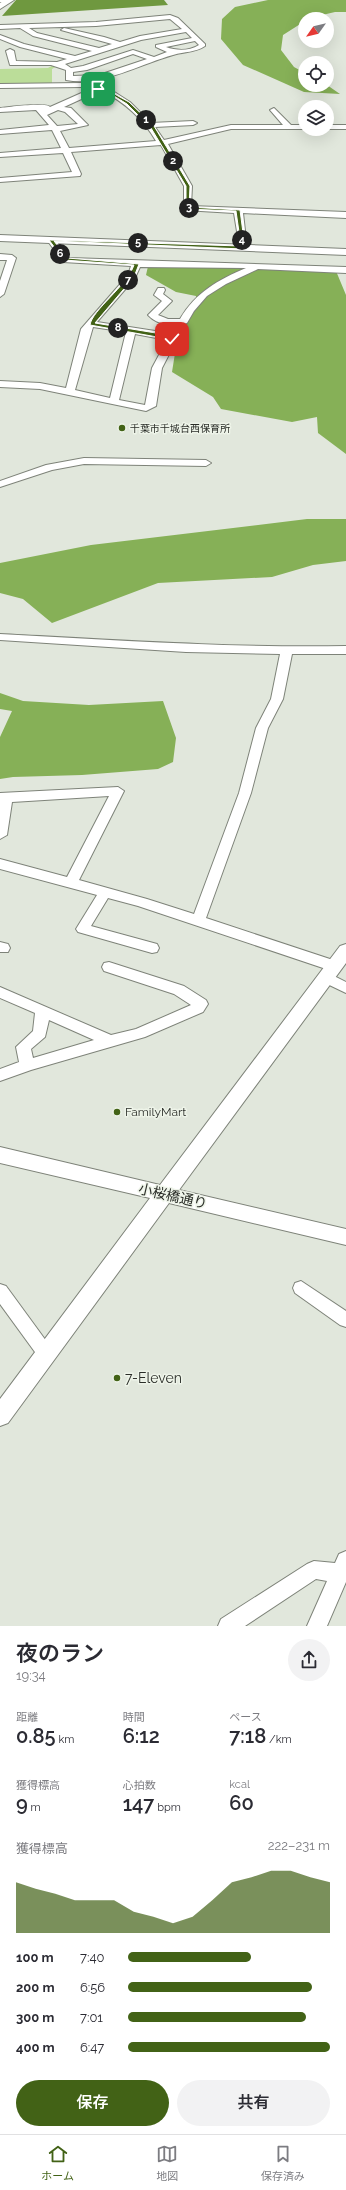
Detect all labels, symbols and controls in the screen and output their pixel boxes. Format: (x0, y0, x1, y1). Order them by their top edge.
north arrow (298, 12, 334, 48)
map controls (298, 12, 334, 136)
button: locate (298, 56, 334, 92)
pin (81, 72, 115, 106)
icon: arrive (87, 78, 109, 100)
button: layers (298, 100, 334, 136)
pin: 1 (136, 110, 156, 130)
text: 1 (143, 113, 149, 126)
pin: 2 (163, 151, 183, 171)
text: 2 (170, 154, 176, 167)
pin: 3 (179, 198, 199, 218)
text: 3 (186, 201, 192, 214)
pin: 4 (232, 230, 252, 250)
pin: 5 (128, 233, 148, 253)
text: 4 (239, 233, 245, 246)
text: 5 (135, 236, 141, 249)
pin: 6 (50, 244, 70, 264)
text: 6 (57, 247, 63, 260)
pin: 7 (118, 270, 138, 290)
text: 7 (125, 273, 131, 286)
pin: 8 (108, 318, 128, 338)
text: 8 (115, 321, 121, 334)
pin (155, 322, 189, 356)
icon: check (161, 328, 183, 350)
marker: 千葉市千城台西保育所 (117, 423, 127, 433)
place label: 千葉市千城台西保育所 (130, 423, 230, 434)
place label: FamilyMart (125, 1105, 186, 1119)
marker: FamilyMart (112, 1107, 122, 1117)
street label: 小桜橋通り (137, 1180, 209, 1212)
place label: 7-Eleven (125, 1370, 182, 1386)
marker: 7-Eleven (112, 1373, 122, 1383)
button: share (288, 1639, 330, 1681)
text: 夜のラン (16, 1640, 104, 1666)
text: 19:34 (16, 1668, 46, 1683)
text: 距離 (16, 1711, 38, 1724)
text: 時間 (123, 1711, 145, 1724)
text: ペース (229, 1711, 262, 1724)
text: 0.85 (16, 1724, 56, 1748)
text: 6:12 (123, 1724, 160, 1748)
text: 7:18 (229, 1724, 266, 1748)
text: km (56, 1733, 74, 1746)
text: /km (266, 1733, 292, 1746)
text: kcal (229, 1778, 250, 1791)
text: 獲得標高 (16, 1779, 60, 1792)
text: 心拍数 (123, 1779, 156, 1792)
text: 60 (229, 1791, 254, 1815)
text: 9 (16, 1792, 28, 1816)
text: 147 (123, 1792, 154, 1816)
text: m (28, 1801, 41, 1814)
text: bpm (154, 1801, 181, 1814)
text: 222–231 m (268, 1838, 330, 1853)
text: 獲得標高 (16, 1841, 68, 1856)
text: 100 m (16, 1950, 54, 1965)
text: 7:40 (80, 1950, 104, 1965)
text: 200 m (16, 1980, 55, 1995)
text: 6:56 (80, 1980, 105, 1995)
text: 300 m (16, 2010, 54, 2025)
text: 7:01 (80, 2010, 103, 2025)
text: 400 m (16, 2040, 55, 2055)
text: 6:47 (80, 2040, 104, 2055)
button: 保存 (16, 2080, 169, 2126)
button: 共有 (177, 2080, 330, 2126)
tab: ホーム (41, 2143, 74, 2183)
tab: 地図 (156, 2143, 178, 2183)
tab: 保存済み (261, 2143, 305, 2183)

